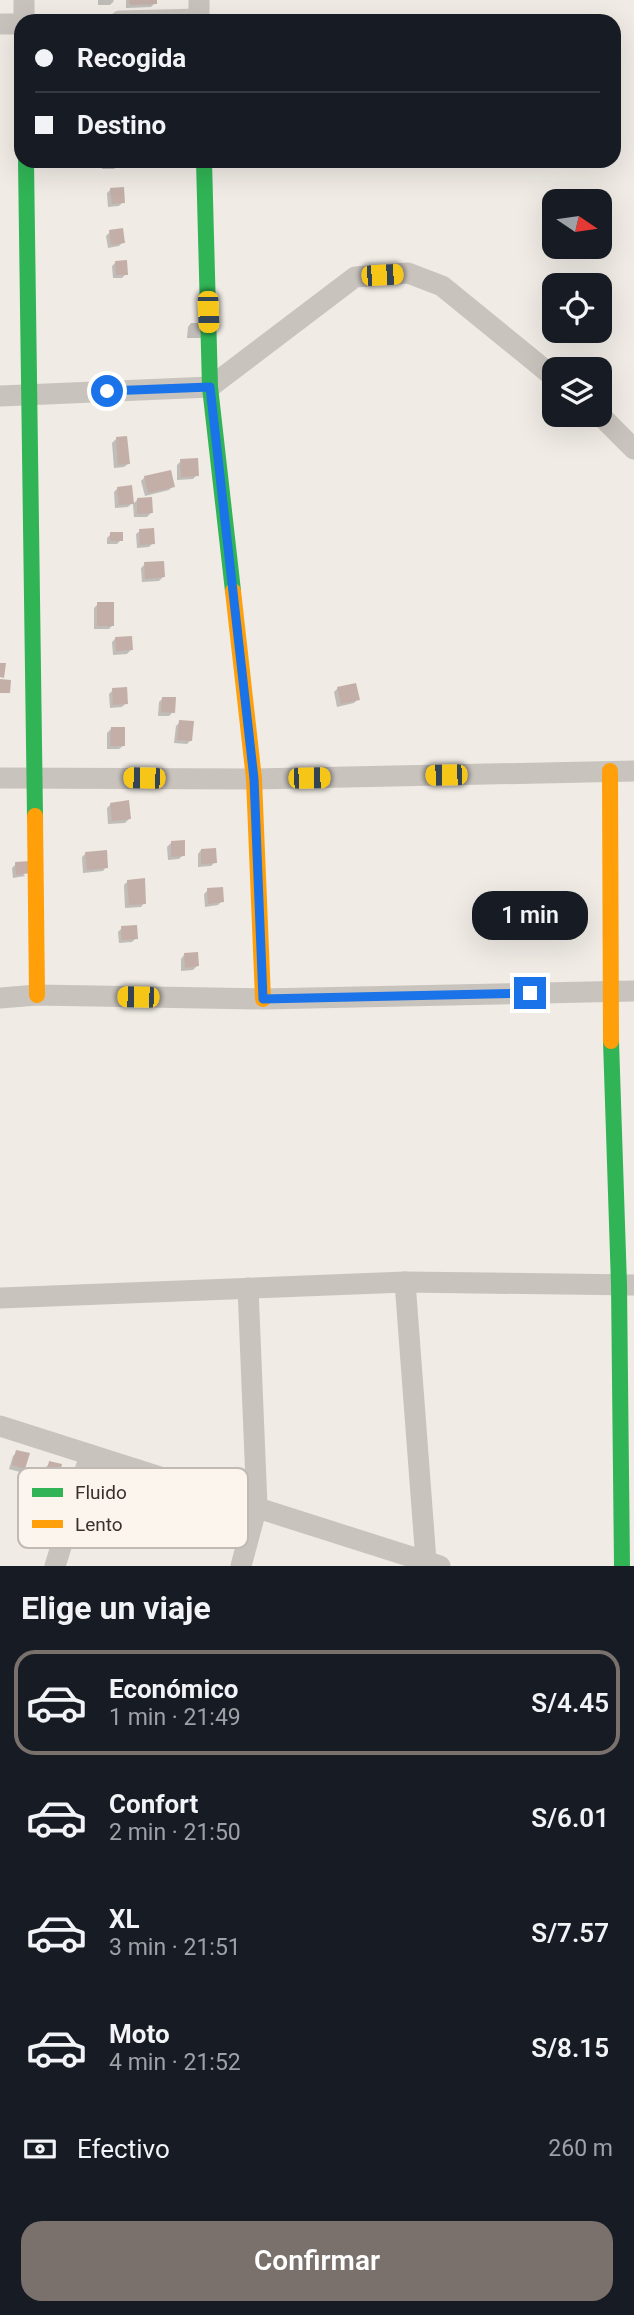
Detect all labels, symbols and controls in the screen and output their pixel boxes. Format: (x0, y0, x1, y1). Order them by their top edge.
text: Recogida (77, 43, 186, 73)
text: Destino (77, 110, 166, 140)
north arrow (542, 189, 612, 259)
map controls (542, 189, 612, 427)
car (361, 263, 404, 287)
button: locate (542, 273, 612, 343)
car (197, 291, 220, 333)
button: layers (542, 357, 612, 427)
route start (91, 375, 123, 407)
car (425, 764, 468, 786)
car (123, 767, 166, 789)
car (288, 767, 331, 789)
callout: 1 min (472, 892, 588, 940)
text: 1 min (501, 902, 559, 929)
route end (514, 977, 546, 1009)
car (117, 986, 160, 1008)
legend (18, 1468, 248, 1548)
text: Fluido (75, 1481, 127, 1504)
text: Lento (75, 1513, 123, 1536)
text: Elige un viaje (21, 1589, 211, 1627)
icon: car (25, 1671, 88, 1734)
text: Económico (109, 1674, 238, 1704)
text: S/4.45 (531, 1688, 609, 1718)
text: 1 min · 21:49 (109, 1704, 241, 1731)
icon: car (25, 1786, 88, 1849)
text: Confort (109, 1789, 198, 1819)
text: S/6.01 (531, 1803, 609, 1833)
text: 2 min · 21:50 (109, 1819, 241, 1846)
icon: car (25, 1901, 88, 1964)
text: XL (109, 1904, 140, 1934)
text: S/7.57 (531, 1918, 609, 1948)
text: 3 min · 21:51 (109, 1934, 241, 1961)
icon: car (25, 2016, 88, 2079)
text: Moto (109, 2019, 170, 2049)
text: S/8.15 (531, 2033, 609, 2063)
text: 4 min · 21:52 (109, 2049, 241, 2076)
icon: cash (21, 2130, 59, 2168)
text: Efectivo (77, 2134, 170, 2164)
text: 260 m (548, 2135, 613, 2162)
button: Confirmar (21, 2221, 613, 2301)

